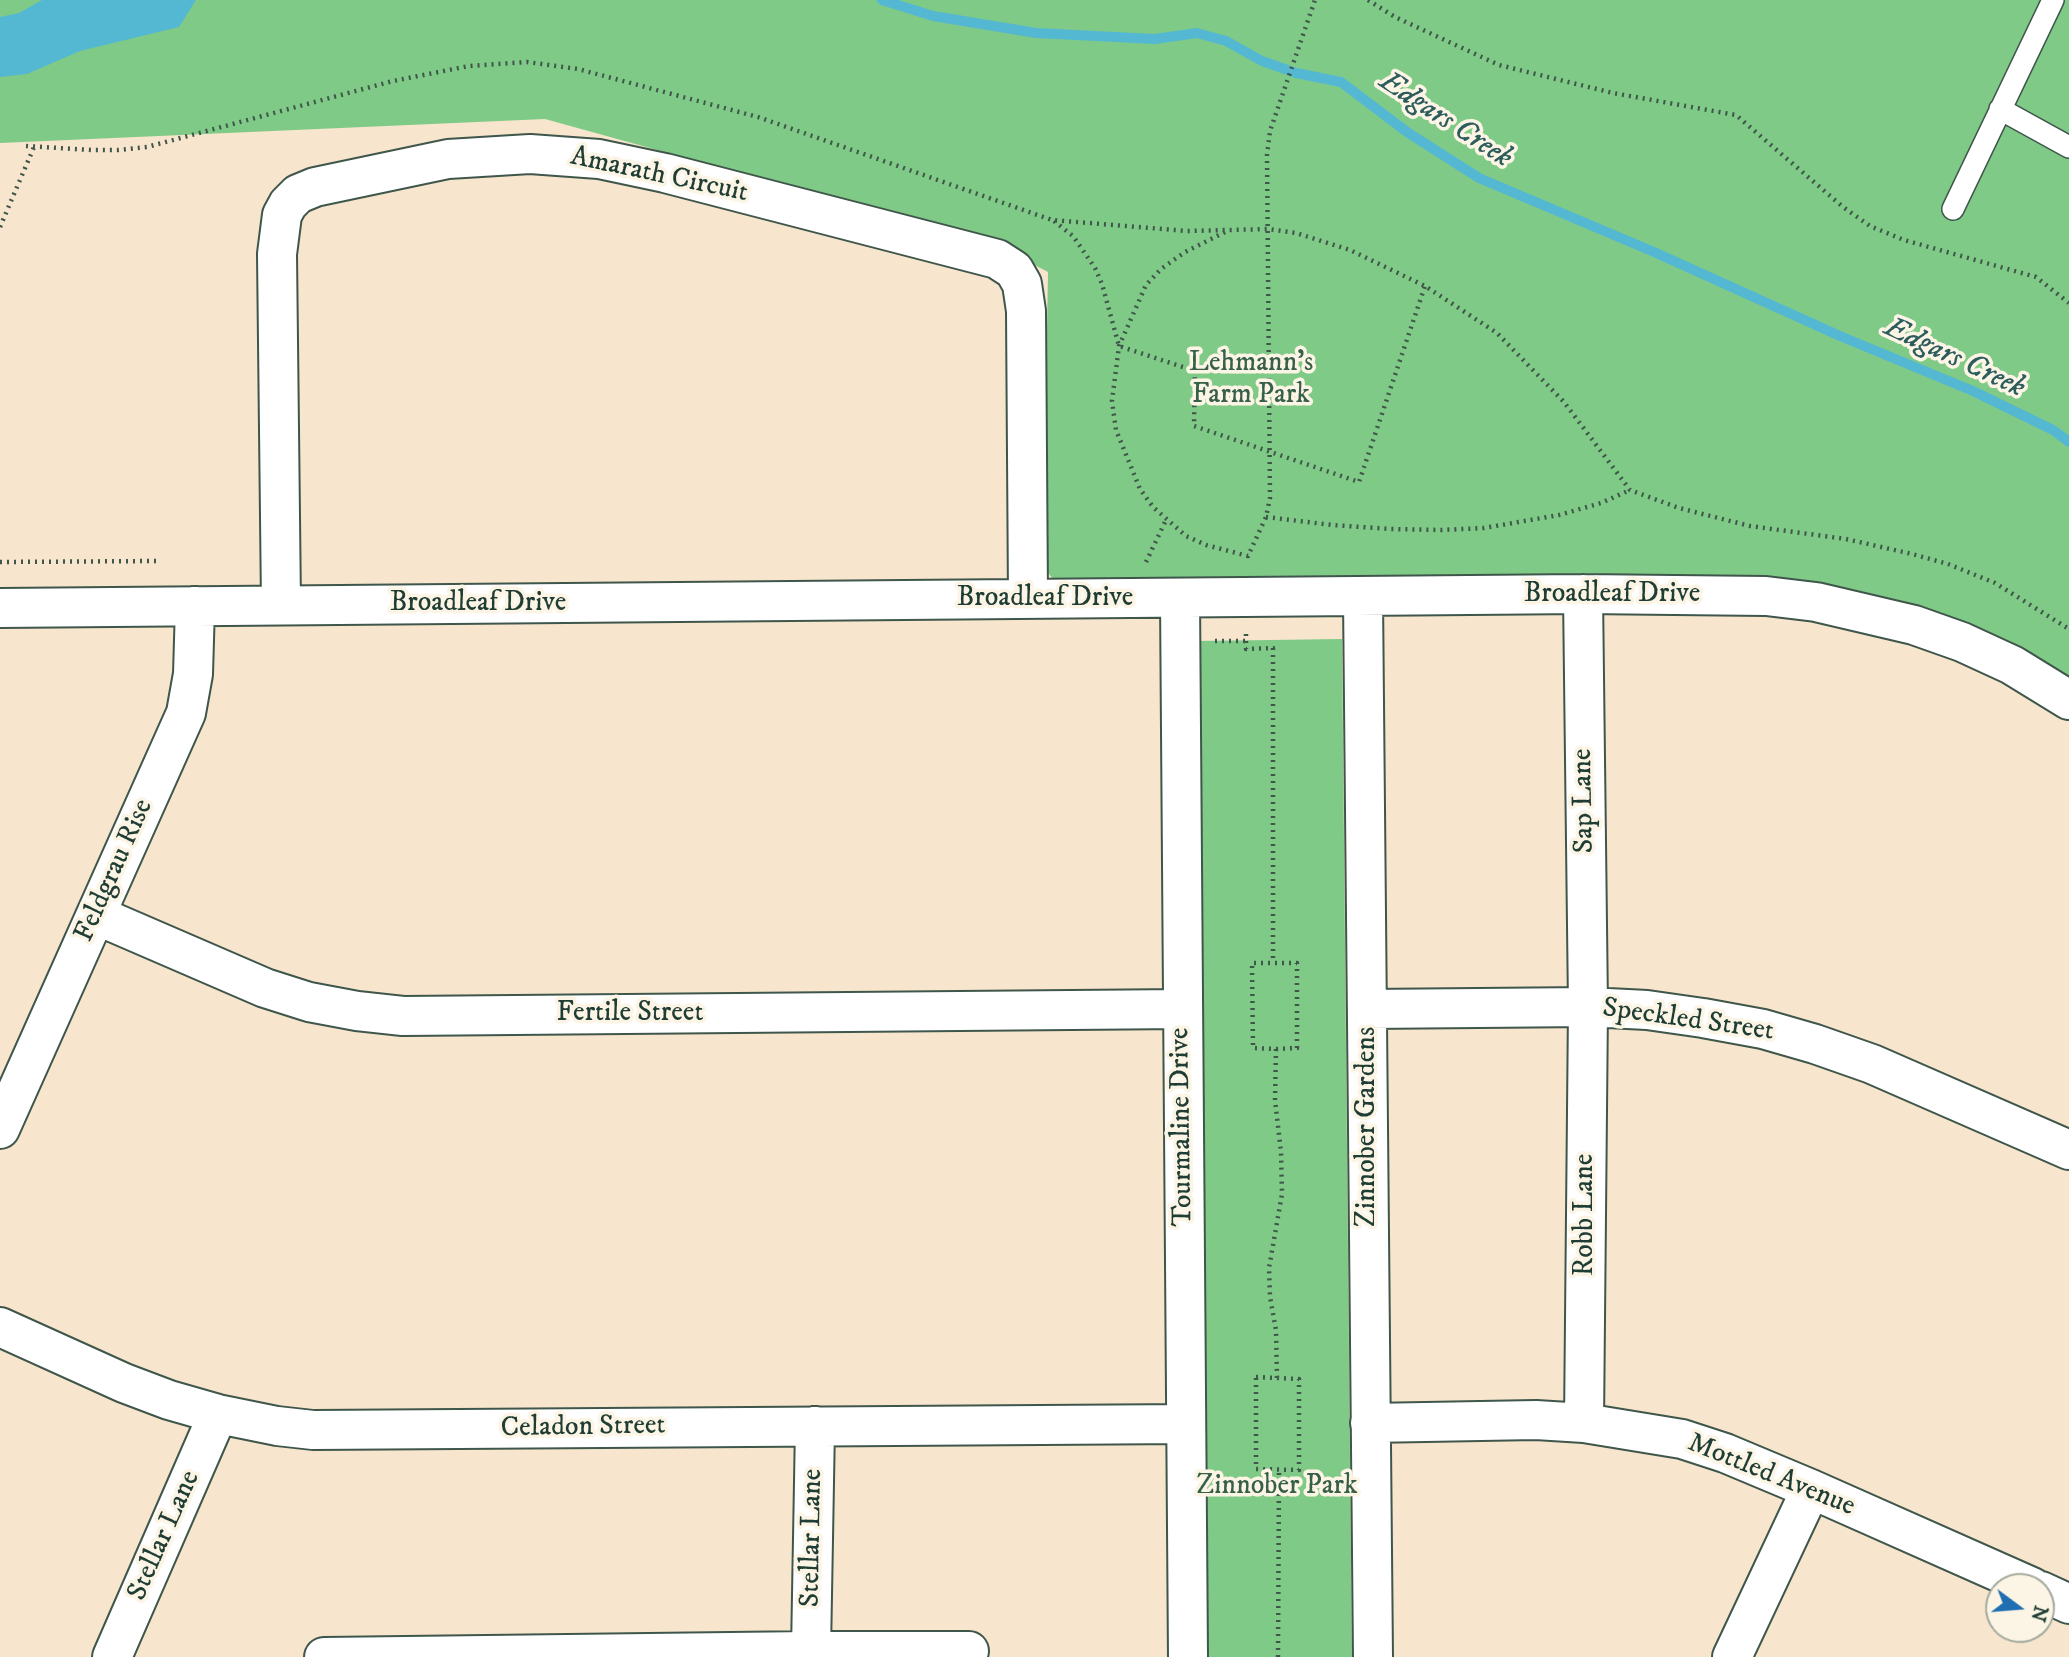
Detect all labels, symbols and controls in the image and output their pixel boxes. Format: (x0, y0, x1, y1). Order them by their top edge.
water label: Edgars Creek (1372, 65, 1518, 177)
street label: Amarath Circuit (567, 141, 751, 211)
water label: Edgars Creek (1878, 311, 2030, 407)
park label: Lehmann’s Farm Park (1189, 347, 1313, 413)
street label: Broadleaf Drive (1524, 578, 1700, 612)
street label: Broadleaf Drive (957, 582, 1133, 616)
street label: Broadleaf Drive (390, 587, 566, 621)
street label: Sap Lane (1567, 748, 1603, 854)
street label: Feldgrau Rise (69, 794, 161, 948)
street label: Speckled Street (1600, 992, 1776, 1050)
street label: Fertile Street (557, 997, 703, 1031)
street label: Tourmaline Drive (1164, 1027, 1202, 1227)
street label: Zinnober Gardens (1351, 1027, 1385, 1227)
street label: Robb Lane (1569, 1154, 1603, 1276)
street label: Celadon Street (500, 1410, 666, 1446)
street label: Mottled Avenue (1682, 1427, 1860, 1525)
street label: Stellar Lane (121, 1466, 209, 1606)
street label: Stellar Lane (795, 1468, 831, 1608)
park label: Zinnober Park (1196, 1470, 1358, 1504)
north arrow (1985, 1573, 2055, 1643)
text: N (2026, 1603, 2052, 1624)

